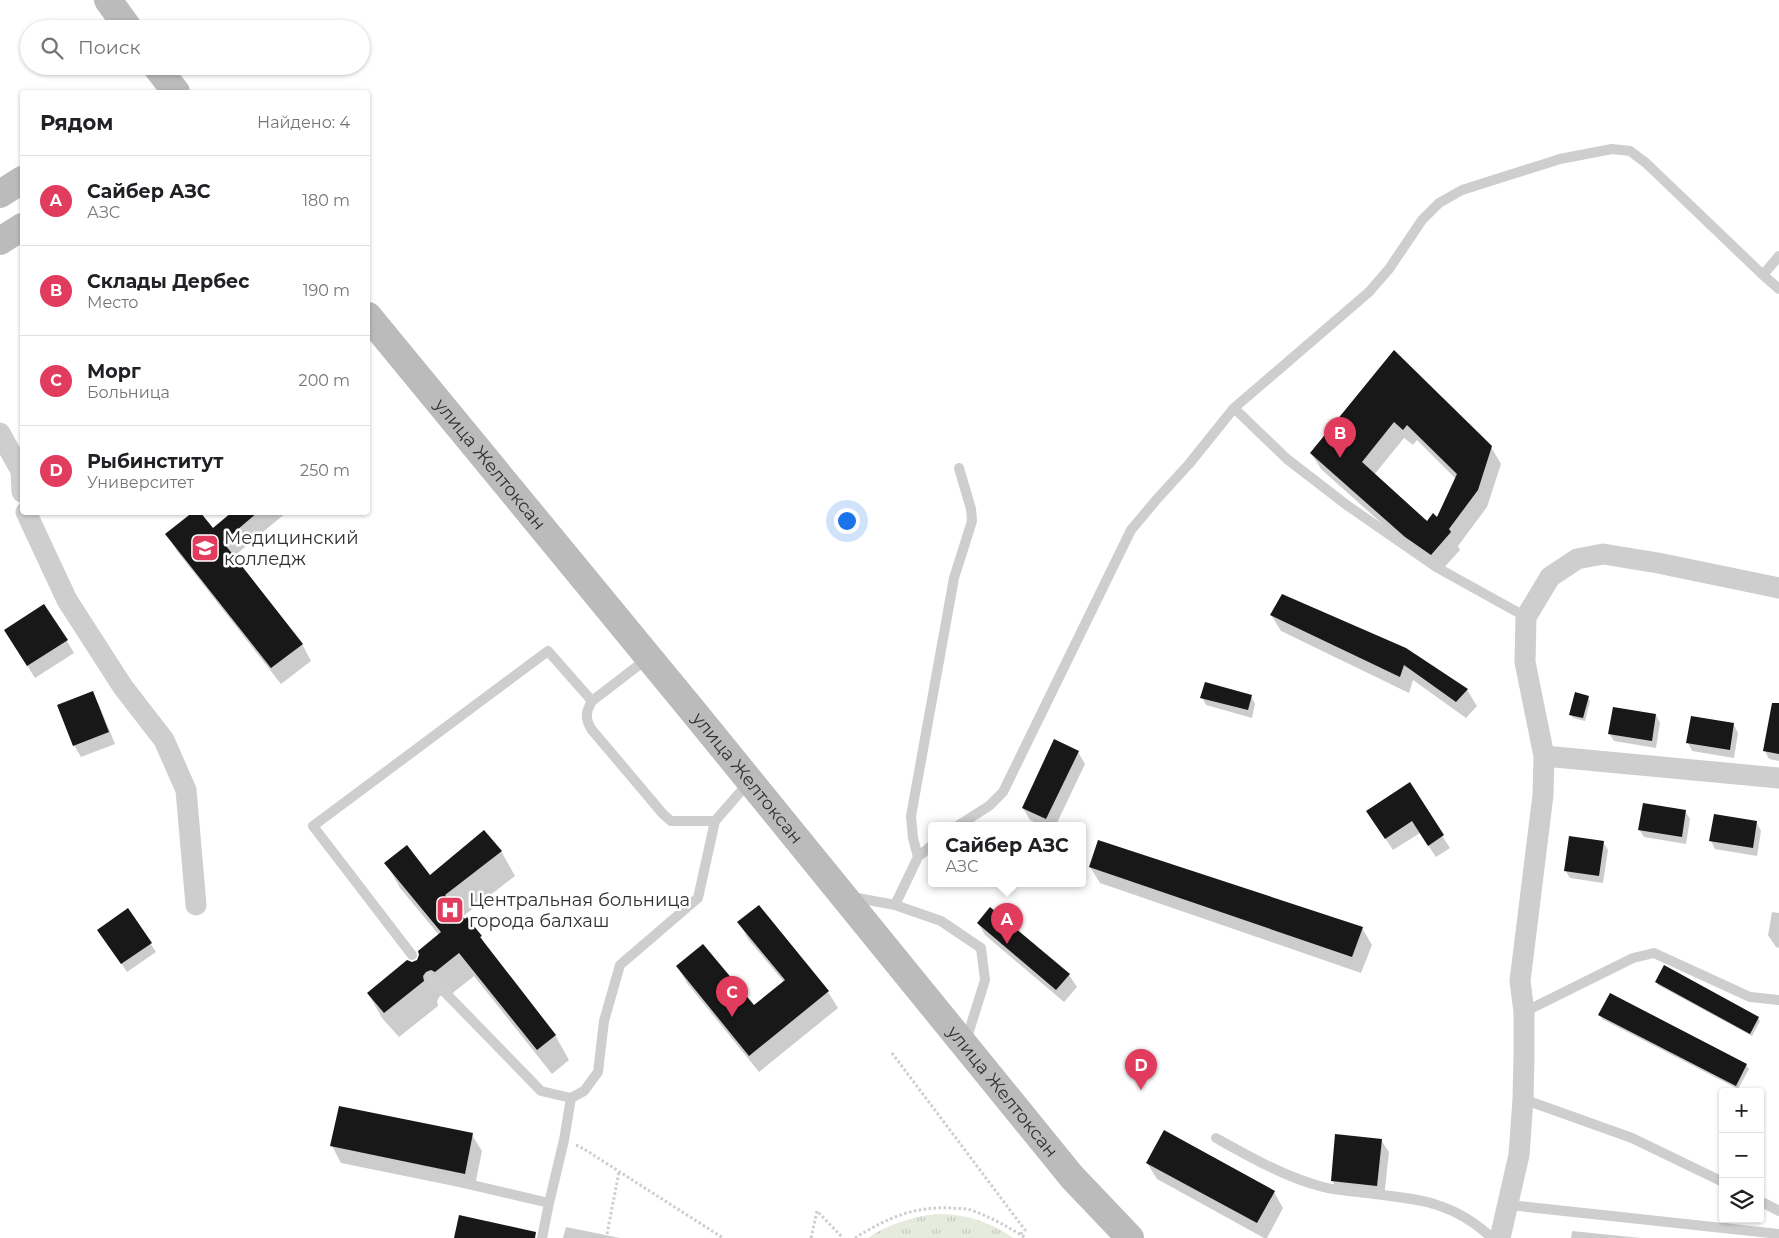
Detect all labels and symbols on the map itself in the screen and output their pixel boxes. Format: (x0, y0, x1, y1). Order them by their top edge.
street label: улица Желтоксан (429, 393, 550, 534)
pin: B (1324, 417, 1356, 458)
your location (834, 508, 860, 534)
place label: Медицинский колледж (224, 527, 359, 570)
school or university icon: Медицинский колледж (190, 533, 220, 563)
street label: улица Желтоксан (687, 707, 808, 848)
place label: Центральная больница города балхаш (469, 889, 690, 932)
hospital icon: Центральная больница города балхаш (435, 895, 465, 925)
pin: A (991, 903, 1023, 944)
pin: C (716, 976, 748, 1017)
street label: улица Желтоксан (942, 1020, 1063, 1162)
pin: D (1125, 1049, 1157, 1090)

